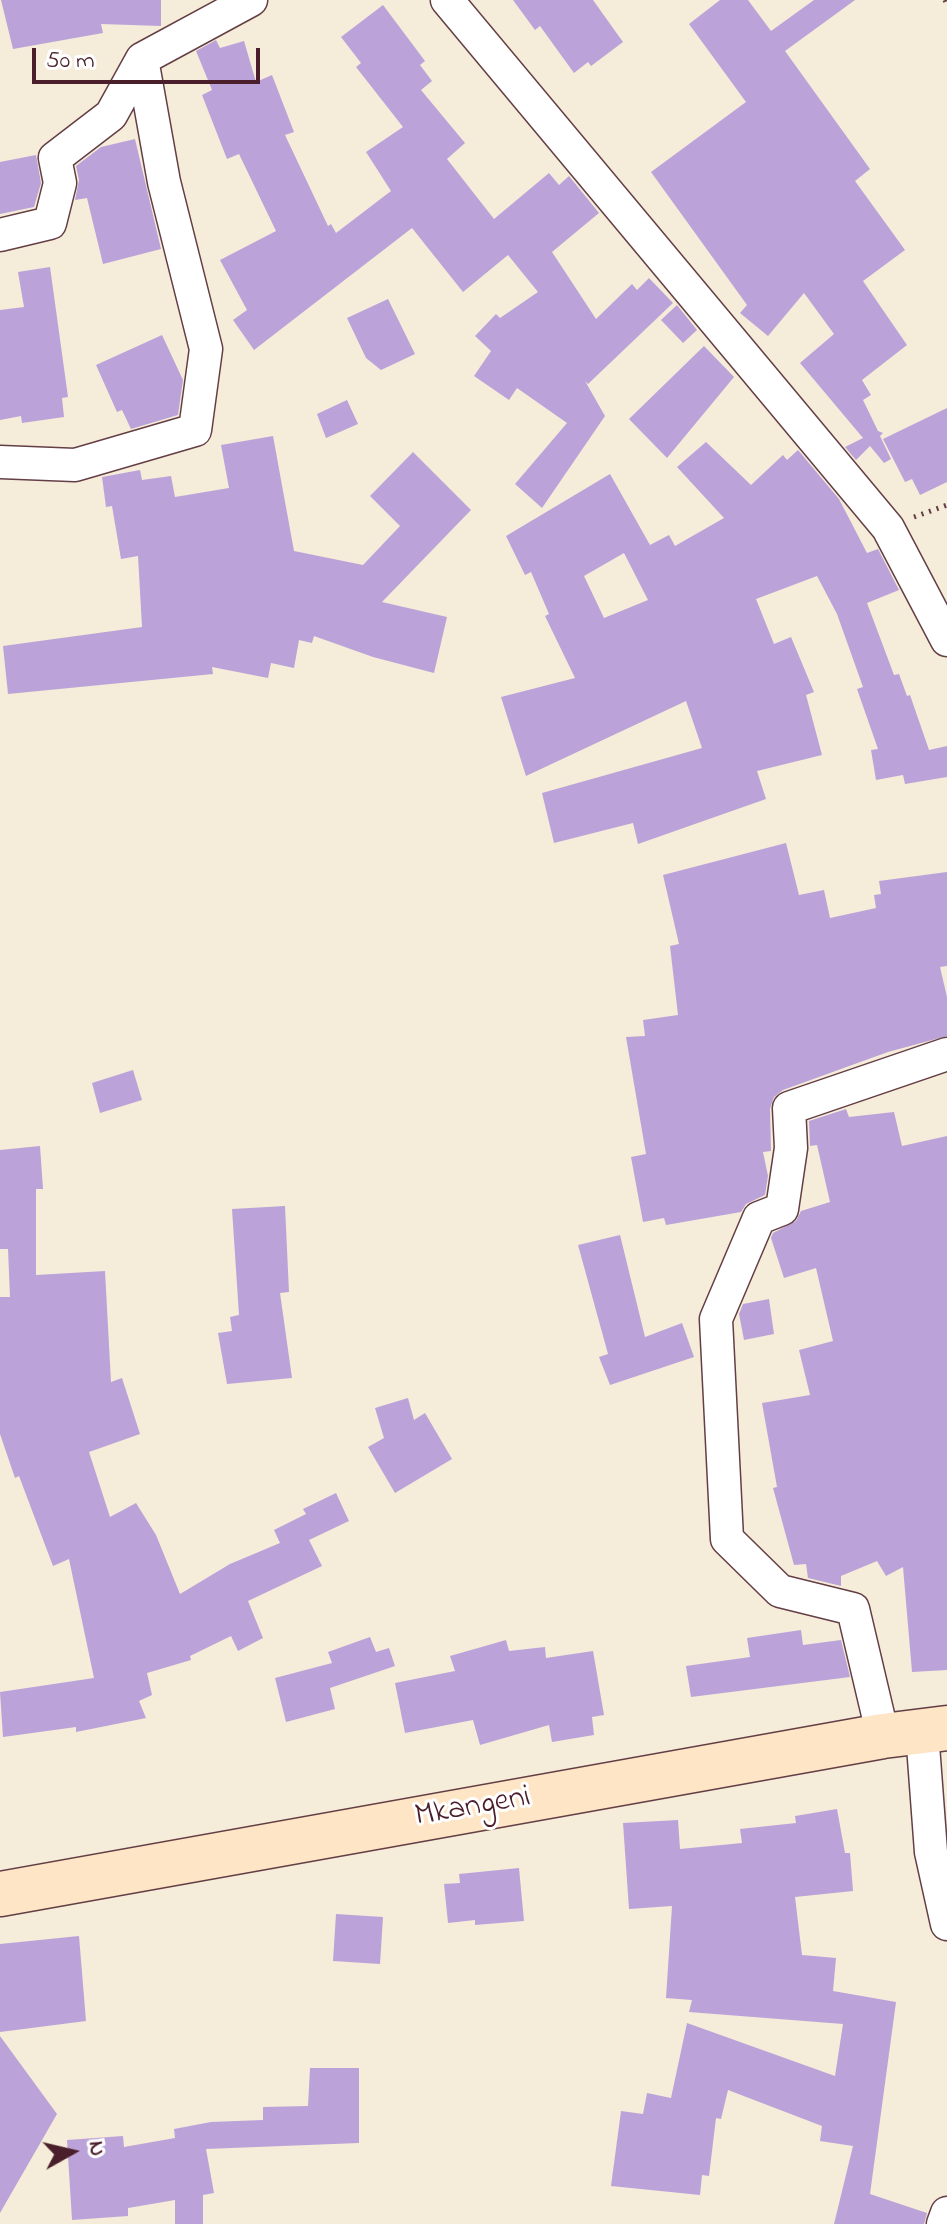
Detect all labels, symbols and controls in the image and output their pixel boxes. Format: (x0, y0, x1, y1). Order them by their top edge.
scale bar (36, 32, 264, 82)
text: 50 m (46, 44, 95, 79)
street label: Mkangeni (412, 1780, 534, 1838)
north arrow (32, 2112, 112, 2192)
text: N (79, 2139, 113, 2158)

